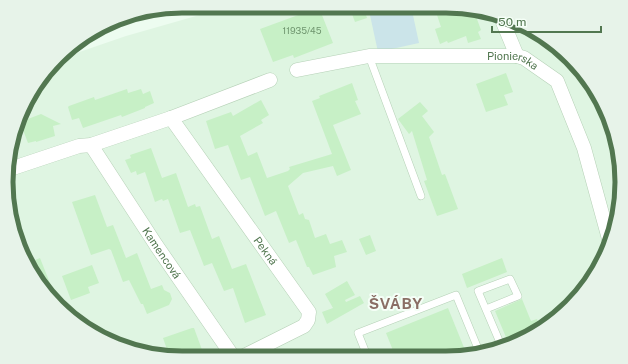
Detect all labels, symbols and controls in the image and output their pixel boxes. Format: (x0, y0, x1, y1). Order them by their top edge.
scale bar (492, 8, 601, 34)
text: 50 m (498, 15, 526, 29)
house number: 11935/45 (283, 25, 322, 36)
street label: Pionierska (487, 50, 541, 72)
street label: Kamencová (140, 225, 183, 281)
street label: Pekná (251, 234, 280, 267)
district label: ŠVÁBY (369, 295, 423, 312)

